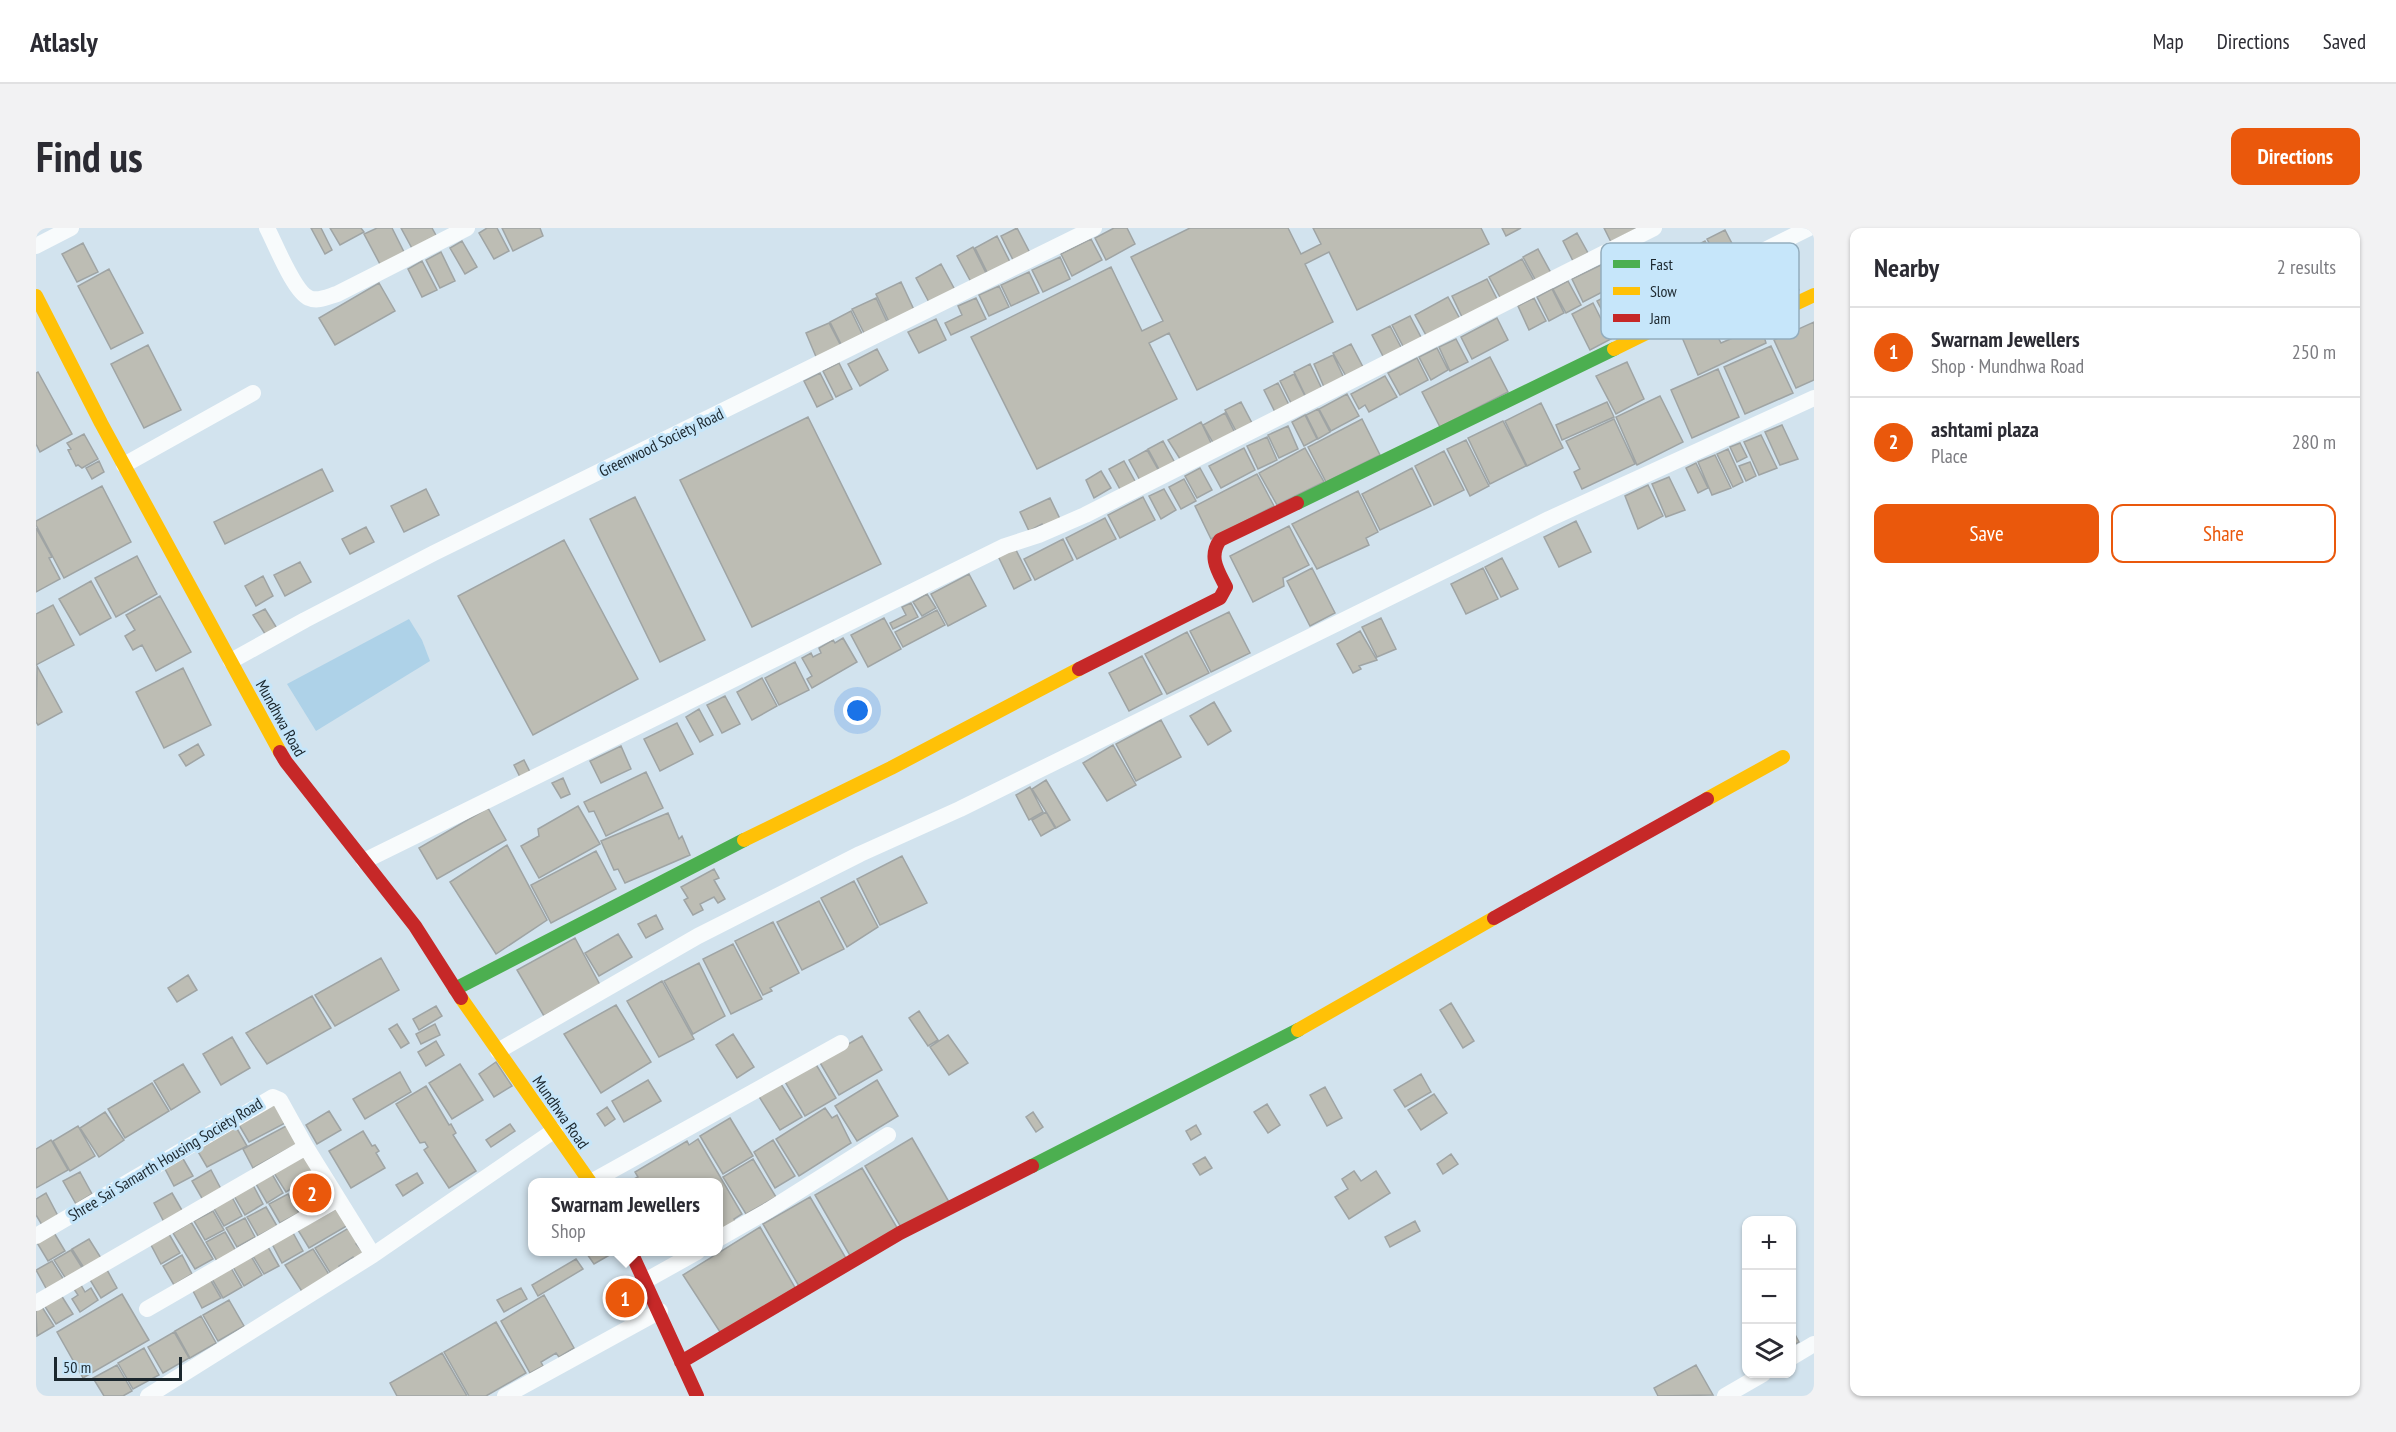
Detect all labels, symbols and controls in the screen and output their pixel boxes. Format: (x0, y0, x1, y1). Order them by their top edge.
text: Atlasly (30, 23, 98, 60)
text: Map (2153, 28, 2184, 55)
text: Directions (2217, 28, 2290, 55)
text: Saved (2323, 28, 2366, 55)
button: Directions (2231, 128, 2360, 185)
text: Find us (36, 129, 143, 184)
legend (1601, 243, 1799, 339)
text: Nearby (1874, 251, 1939, 284)
text: Fast (1650, 254, 1673, 274)
text: 2 results (2277, 254, 2336, 280)
text: Slow (1650, 281, 1677, 301)
text: Jam (1649, 308, 1671, 328)
text: Swarnam Jewellers (1931, 325, 2080, 353)
text: 1 (1889, 339, 1898, 365)
text: 250 m (2292, 339, 2336, 365)
text: Shop · Mundhwa Road (1931, 353, 2084, 379)
street label: Greenwood Society Road (596, 403, 727, 481)
text: ashtami plaza (1931, 415, 2039, 443)
text: 2 (1889, 429, 1898, 455)
text: 280 m (2292, 429, 2336, 455)
text: Place (1931, 443, 1968, 469)
button: Save (1874, 504, 2099, 563)
button: Share (2111, 504, 2336, 563)
street label: Mundhwa Road (252, 676, 310, 760)
your location (843, 696, 872, 725)
street label: Mundhwa Road (529, 1072, 594, 1152)
street label: Shree Sai Samarth Housing Society Road (64, 1093, 266, 1225)
pin: 2 (292, 1170, 332, 1216)
popup (528, 1178, 723, 1256)
text: Swarnam Jewellers (551, 1190, 700, 1218)
map controls (1742, 1216, 1796, 1378)
button: + (1742, 1216, 1796, 1270)
text: Shop (551, 1218, 586, 1244)
button: − (1742, 1270, 1796, 1324)
pin: 1 (606, 1276, 644, 1320)
button: layers (1742, 1324, 1796, 1378)
scale bar (54, 1354, 182, 1382)
text: 50 m (63, 1357, 91, 1377)

